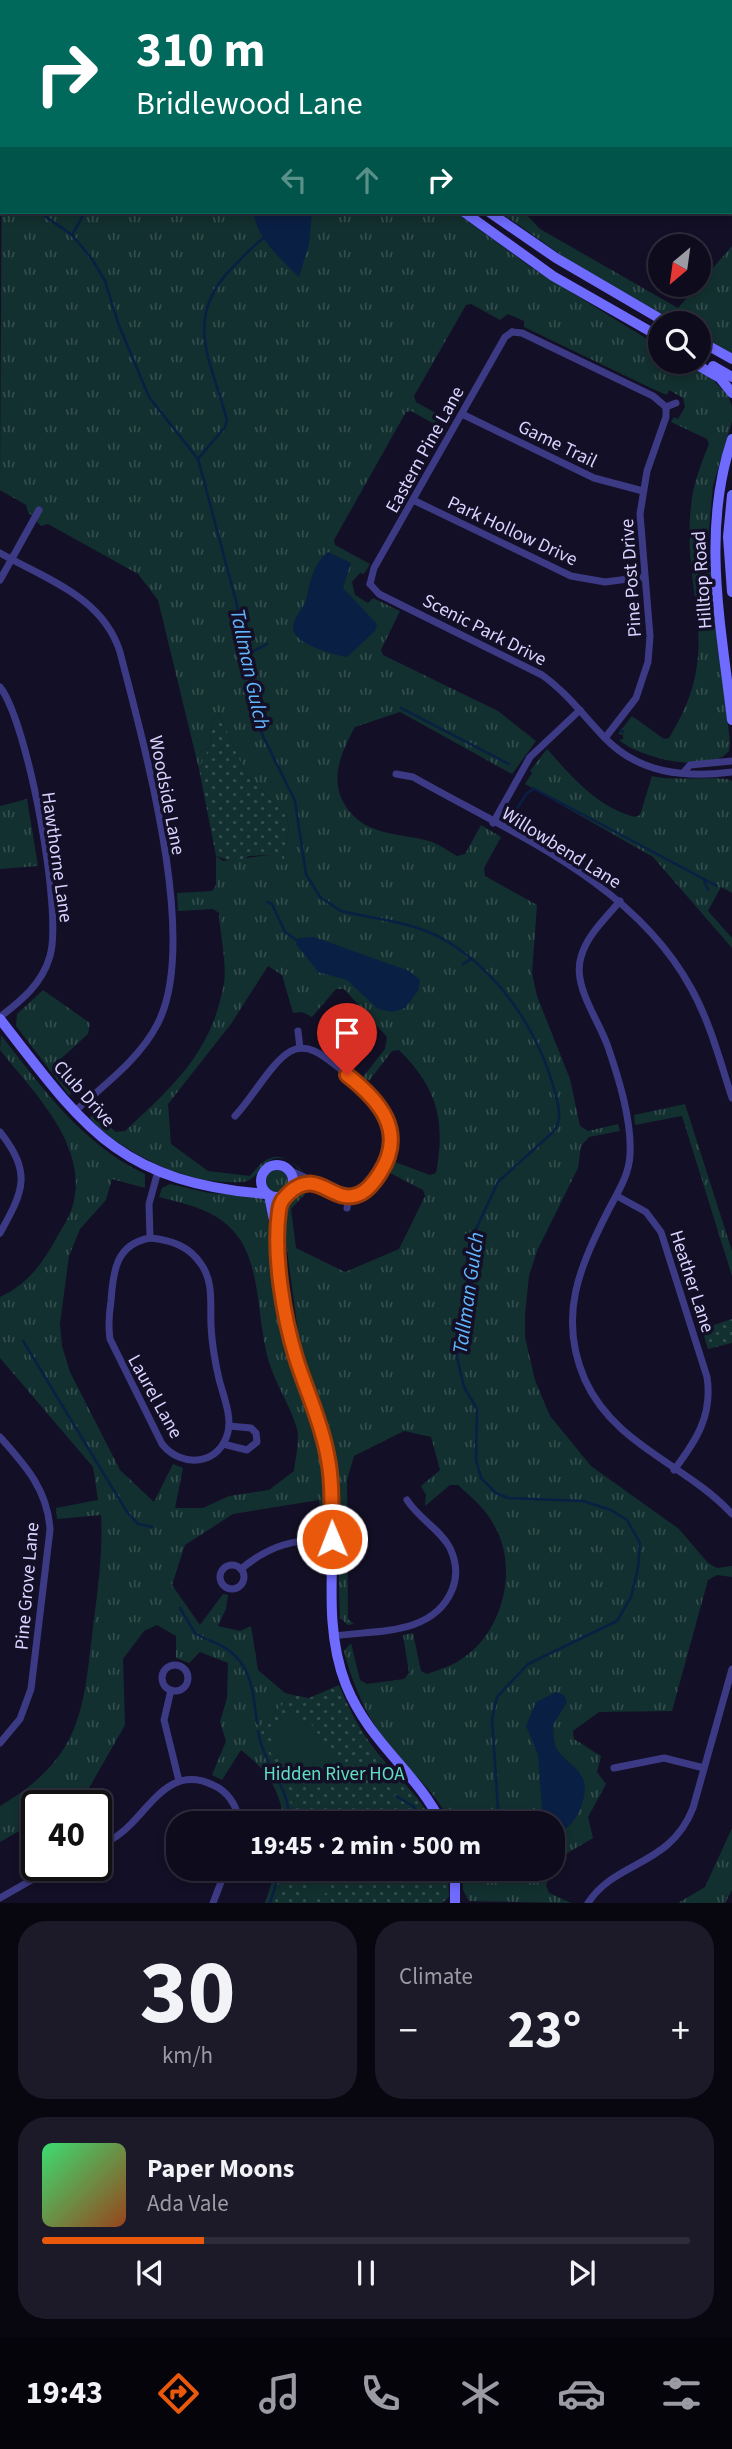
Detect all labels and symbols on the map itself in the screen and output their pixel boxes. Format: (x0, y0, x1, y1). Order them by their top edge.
north arrow (648, 234, 710, 298)
street label: Eastern Pine Lane (379, 381, 471, 518)
street label: Game Trail (513, 414, 602, 475)
street label: Park Hollow Drive (443, 489, 582, 573)
street label: Pine Post Drive (614, 518, 649, 638)
street label: Hilltop Road (686, 530, 719, 630)
street label: Scenic Park Drive (418, 587, 551, 673)
water label: Tallman Gulch (223, 606, 277, 732)
street label: Woodside Lane (142, 733, 191, 857)
street label: Hawthorne Lane (34, 790, 79, 924)
street label: Willowbend Lane (496, 801, 626, 896)
pin (317, 1003, 377, 1075)
street label: Club Drive (47, 1055, 121, 1133)
street label: Heather Lane (662, 1227, 721, 1336)
water label: Tallman Gulch (445, 1230, 491, 1356)
street label: Laurel Lane (121, 1350, 189, 1444)
position arrow (295, 1502, 369, 1576)
street label: Pine Grove Lane (8, 1521, 47, 1651)
park label: Hidden River HOA (263, 1761, 405, 1788)
speed limit sign: 40 (21, 1790, 112, 1881)

